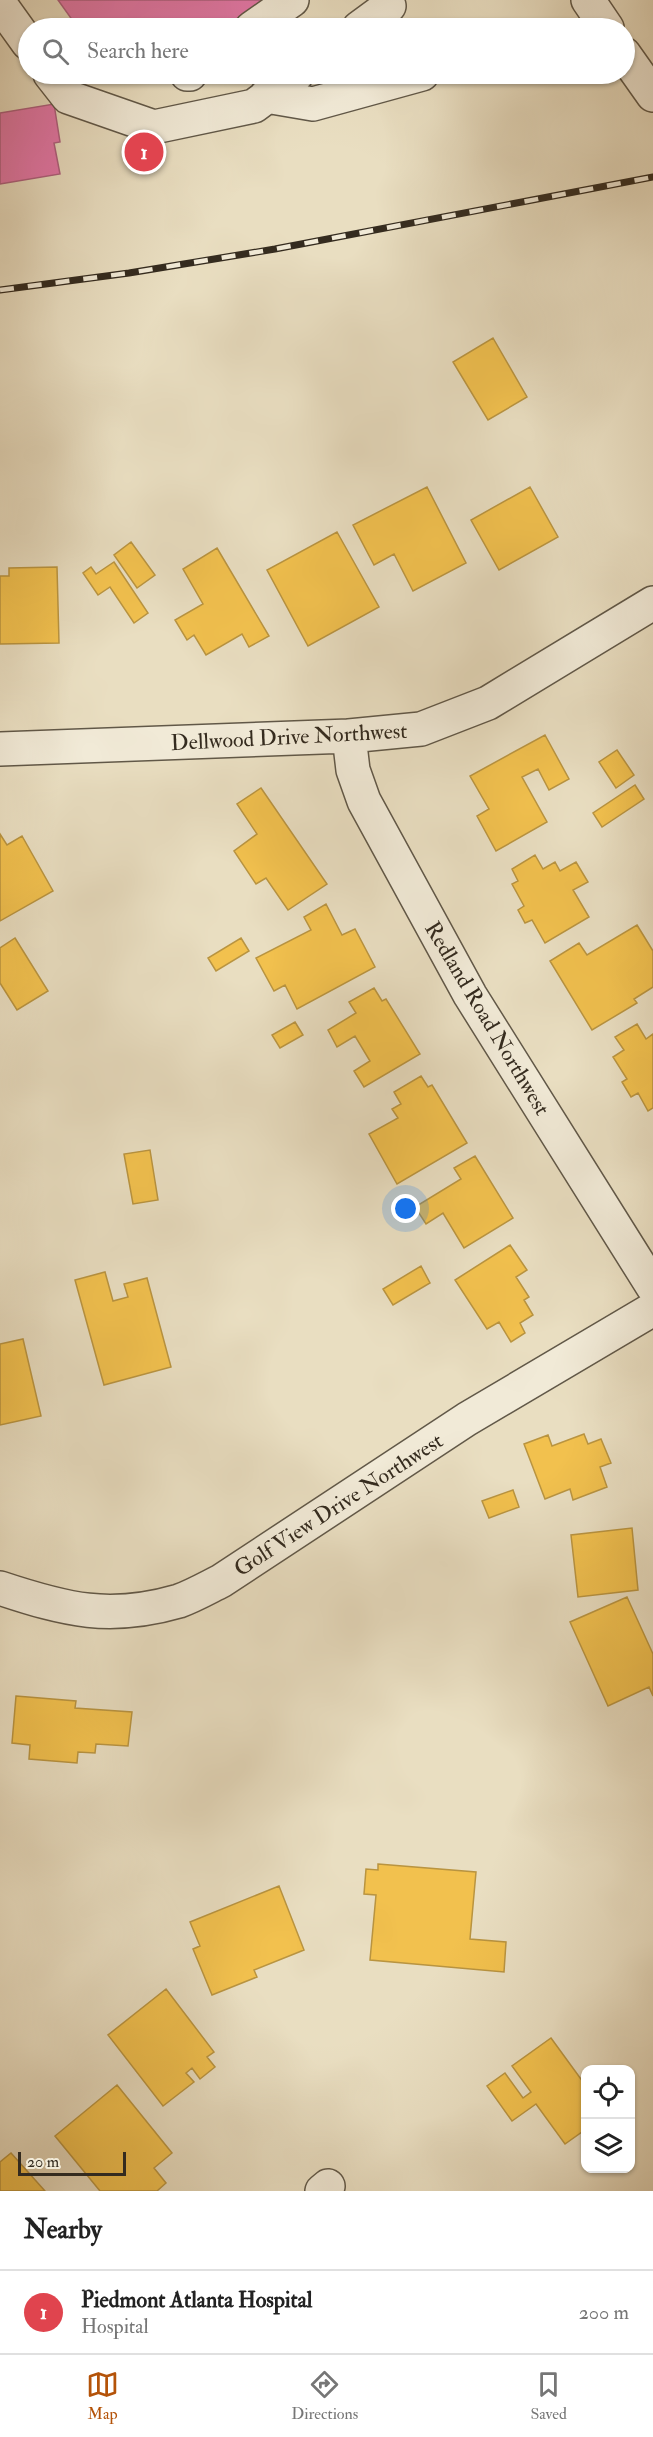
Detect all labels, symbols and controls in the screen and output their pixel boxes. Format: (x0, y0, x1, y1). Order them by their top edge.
search box (18, 18, 635, 84)
icon: search (39, 35, 72, 68)
text: Search here (87, 37, 189, 65)
pin: 1 (124, 130, 164, 174)
street label: Dellwood Drive Northwest (170, 717, 408, 757)
street label: Redland Road Northwest (418, 916, 556, 1121)
your location (391, 1194, 420, 1223)
street label: Golf View Drive Northwest (229, 1427, 448, 1583)
map controls (581, 2065, 635, 2173)
button: locate (581, 2065, 635, 2119)
button: layers (581, 2119, 635, 2173)
scale bar (18, 2149, 126, 2176)
text: 20 m (27, 2152, 59, 2172)
text: Nearby (24, 2214, 102, 2246)
text: Piedmont Atlanta Hospital (81, 2286, 312, 2314)
text: 1 (40, 2300, 47, 2325)
text: 200 m (579, 2300, 629, 2325)
text: Hospital (81, 2314, 149, 2339)
tab: Map (86, 2368, 119, 2424)
tab: Directions (291, 2368, 358, 2424)
tab: Saved (530, 2368, 567, 2424)

